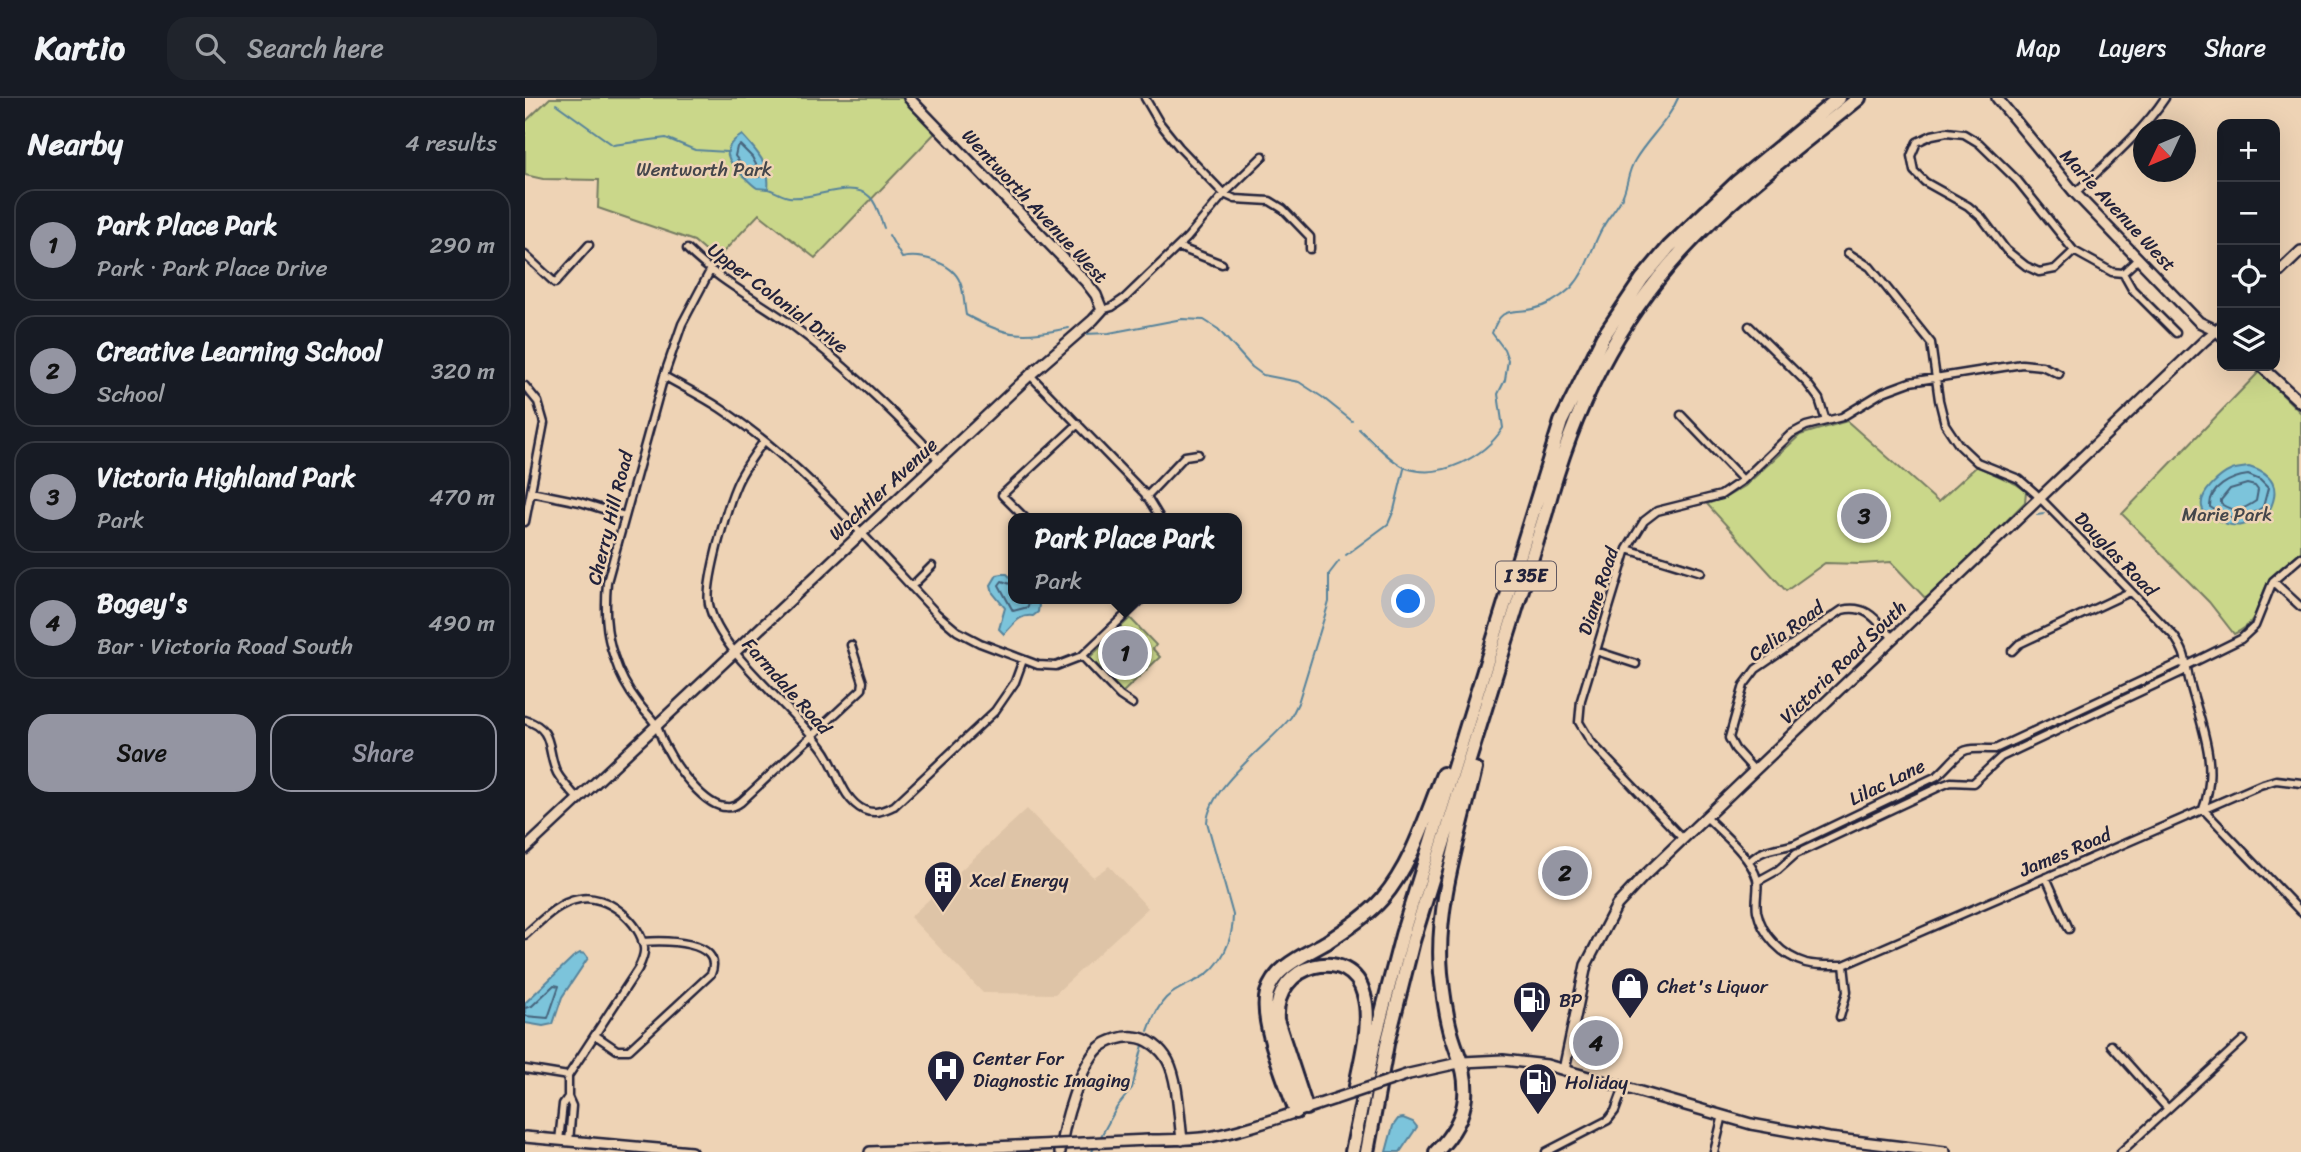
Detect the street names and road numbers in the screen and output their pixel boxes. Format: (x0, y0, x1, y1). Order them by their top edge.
street label: Wentworth Avenue West (954, 121, 1116, 291)
street label: Marie Avenue West (2052, 140, 2184, 280)
street label: Upper Colonial Drive (700, 234, 856, 362)
street label: Wachtler Avenue (821, 429, 946, 549)
street label: Cherry Hill Road (577, 446, 643, 588)
street label: Douglas Road (2066, 503, 2167, 606)
street label: Diane Road (1568, 542, 1628, 639)
road number: I 35E (1496, 562, 1556, 590)
street label: Celia Road (1741, 591, 1833, 670)
street label: Victoria Road South (1771, 592, 1915, 732)
street label: Farmdale Road (734, 630, 841, 743)
street label: Lilac Lane (1843, 749, 1931, 815)
street label: James Road (2013, 817, 2118, 887)

